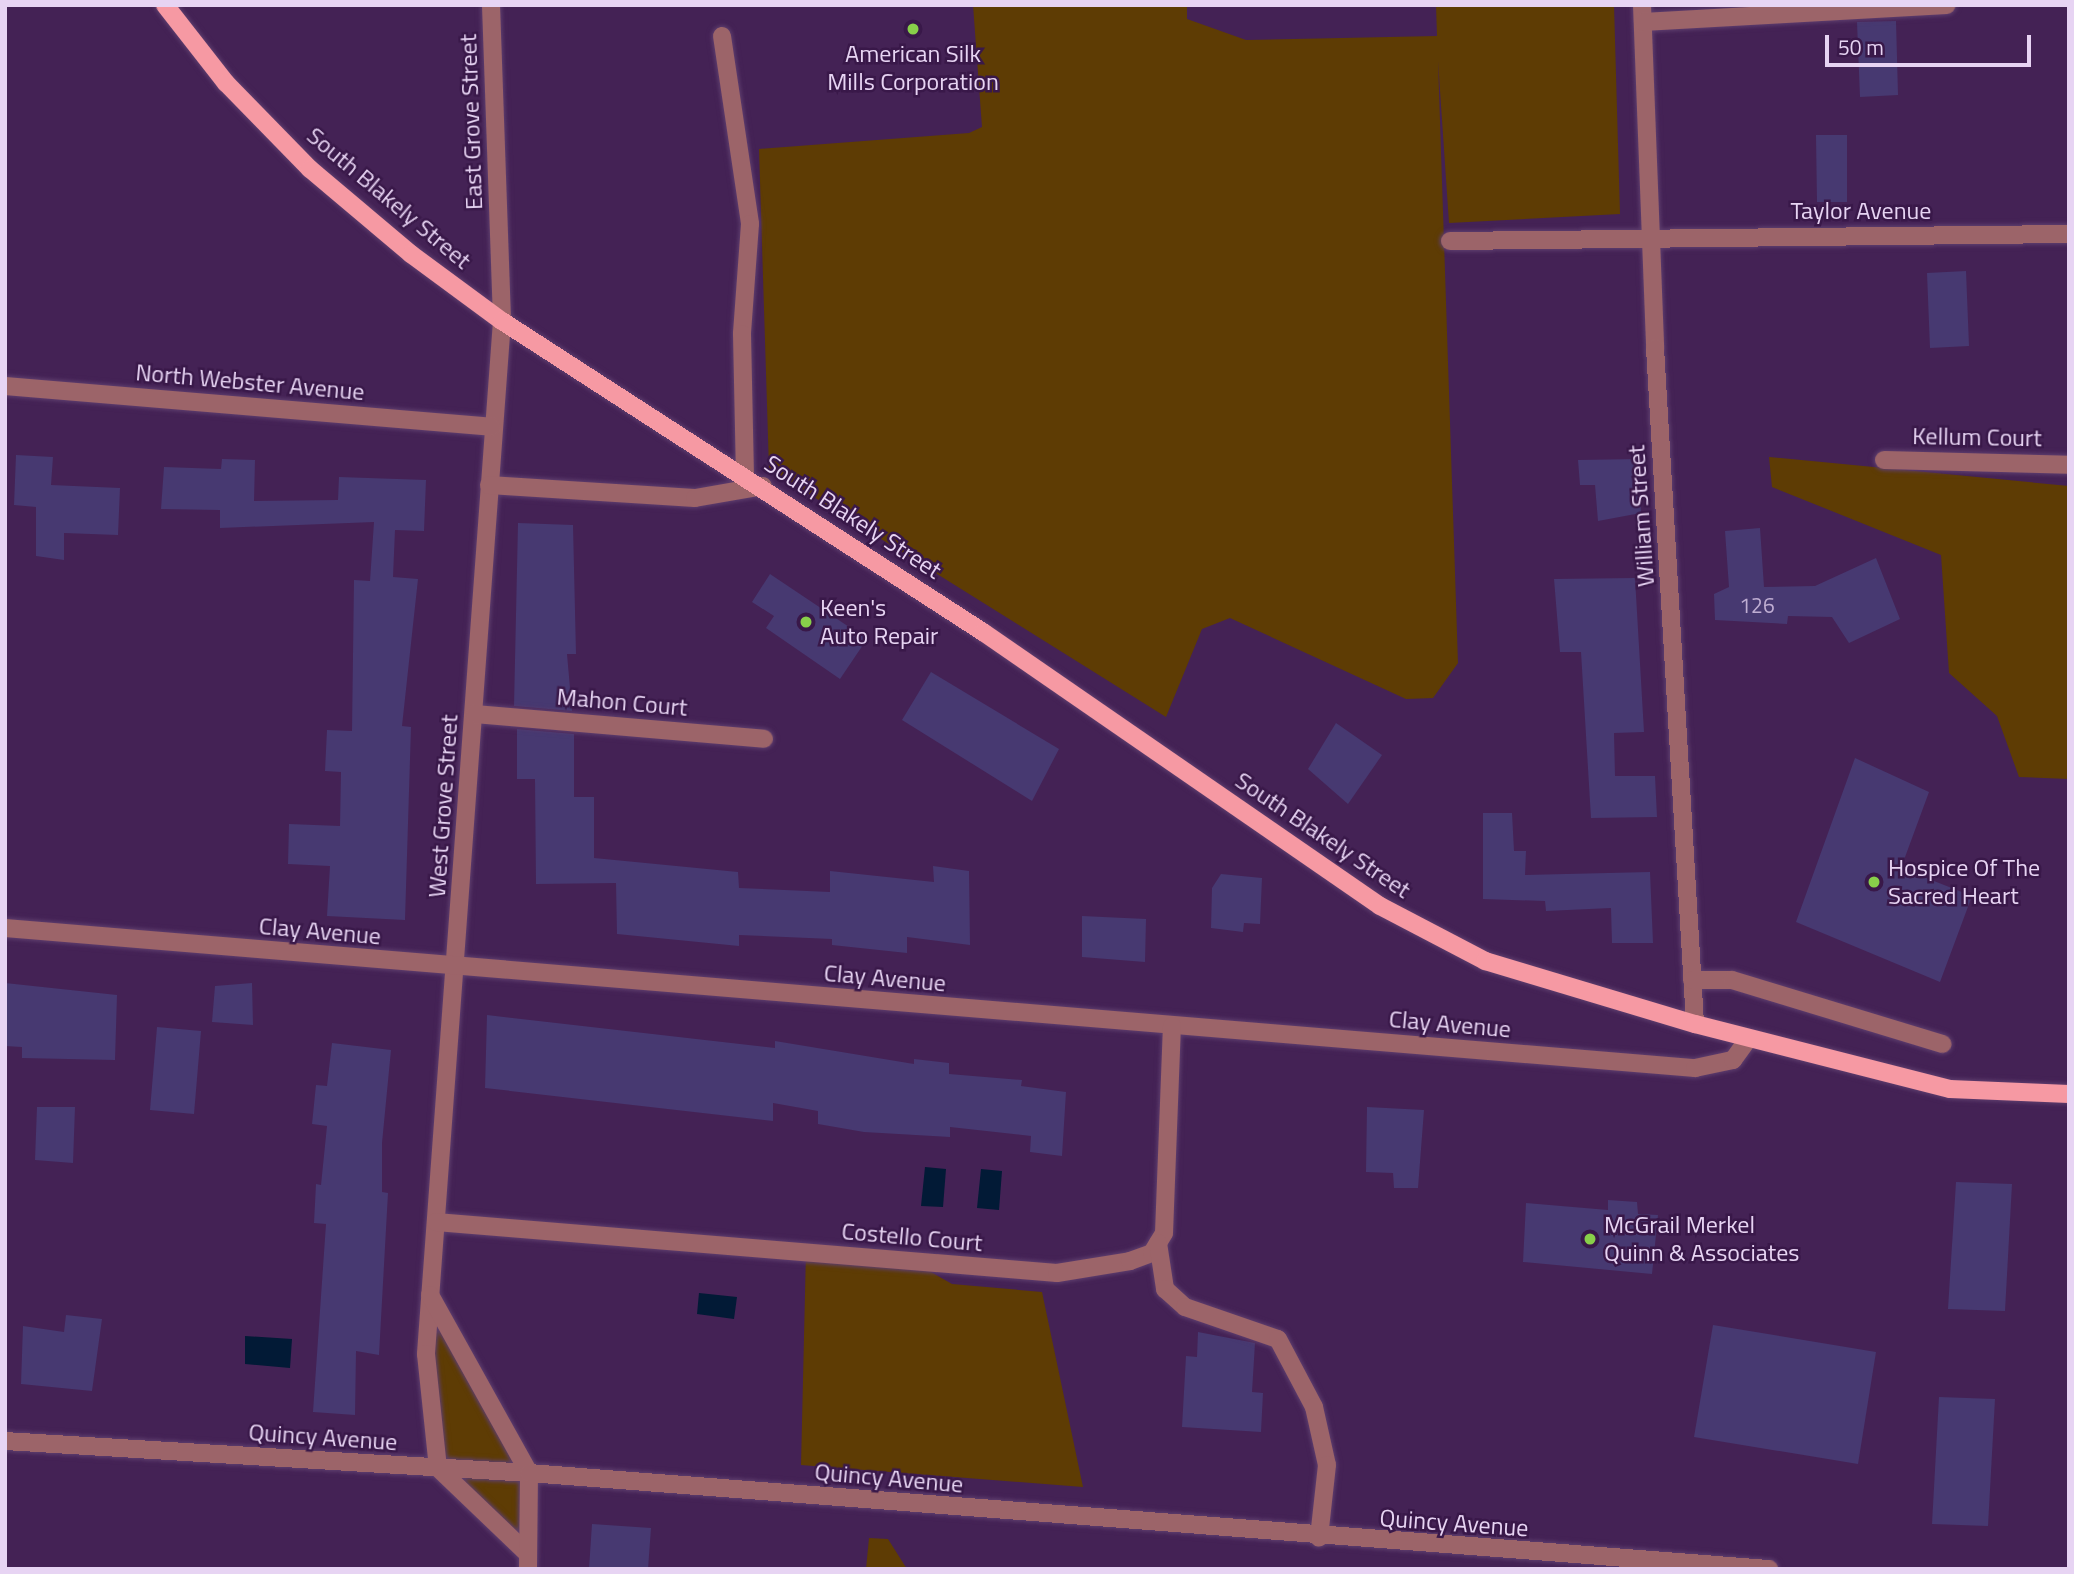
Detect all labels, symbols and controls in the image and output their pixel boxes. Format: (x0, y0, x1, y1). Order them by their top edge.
marker: American Silk Mills Corporation (905, 21, 921, 37)
scale bar (1829, 21, 2036, 65)
text: 50 m (1838, 31, 1884, 63)
street label: East Grove Street (454, 34, 488, 210)
place label: American Silk Mills Corporation (827, 40, 999, 96)
street label: South Blakely Street (301, 121, 477, 275)
street label: Taylor Avenue (1791, 197, 1931, 225)
street label: North Webster Avenue (134, 358, 366, 406)
street label: Kellum Court (1912, 421, 2042, 453)
street label: William Street (1622, 444, 1660, 588)
street label: South Blakely Street (759, 449, 947, 585)
house number: 126 (1739, 592, 1775, 618)
place label: Keen's Auto Repair (820, 594, 938, 650)
marker: Keen's Auto Repair (798, 614, 814, 630)
street label: Mahon Court (556, 682, 688, 722)
street label: West Grove Street (422, 713, 464, 899)
street label: South Blakely Street (1230, 766, 1416, 904)
place label: Hospice Of The Sacred Heart (1888, 854, 2040, 910)
marker: Hospice Of The Sacred Heart (1866, 874, 1882, 890)
street label: Clay Avenue (258, 911, 382, 951)
street label: Clay Avenue (823, 958, 947, 998)
street label: Clay Avenue (1388, 1004, 1512, 1044)
place label: McGrail Merkel Quinn & Associates (1604, 1211, 1799, 1267)
street label: Costello Court (840, 1217, 984, 1257)
marker: McGrail Merkel Quinn & Associates (1582, 1231, 1598, 1247)
street label: Quincy Avenue (248, 1417, 398, 1457)
street label: Quincy Avenue (813, 1457, 965, 1499)
street label: Quincy Avenue (1379, 1503, 1529, 1543)

